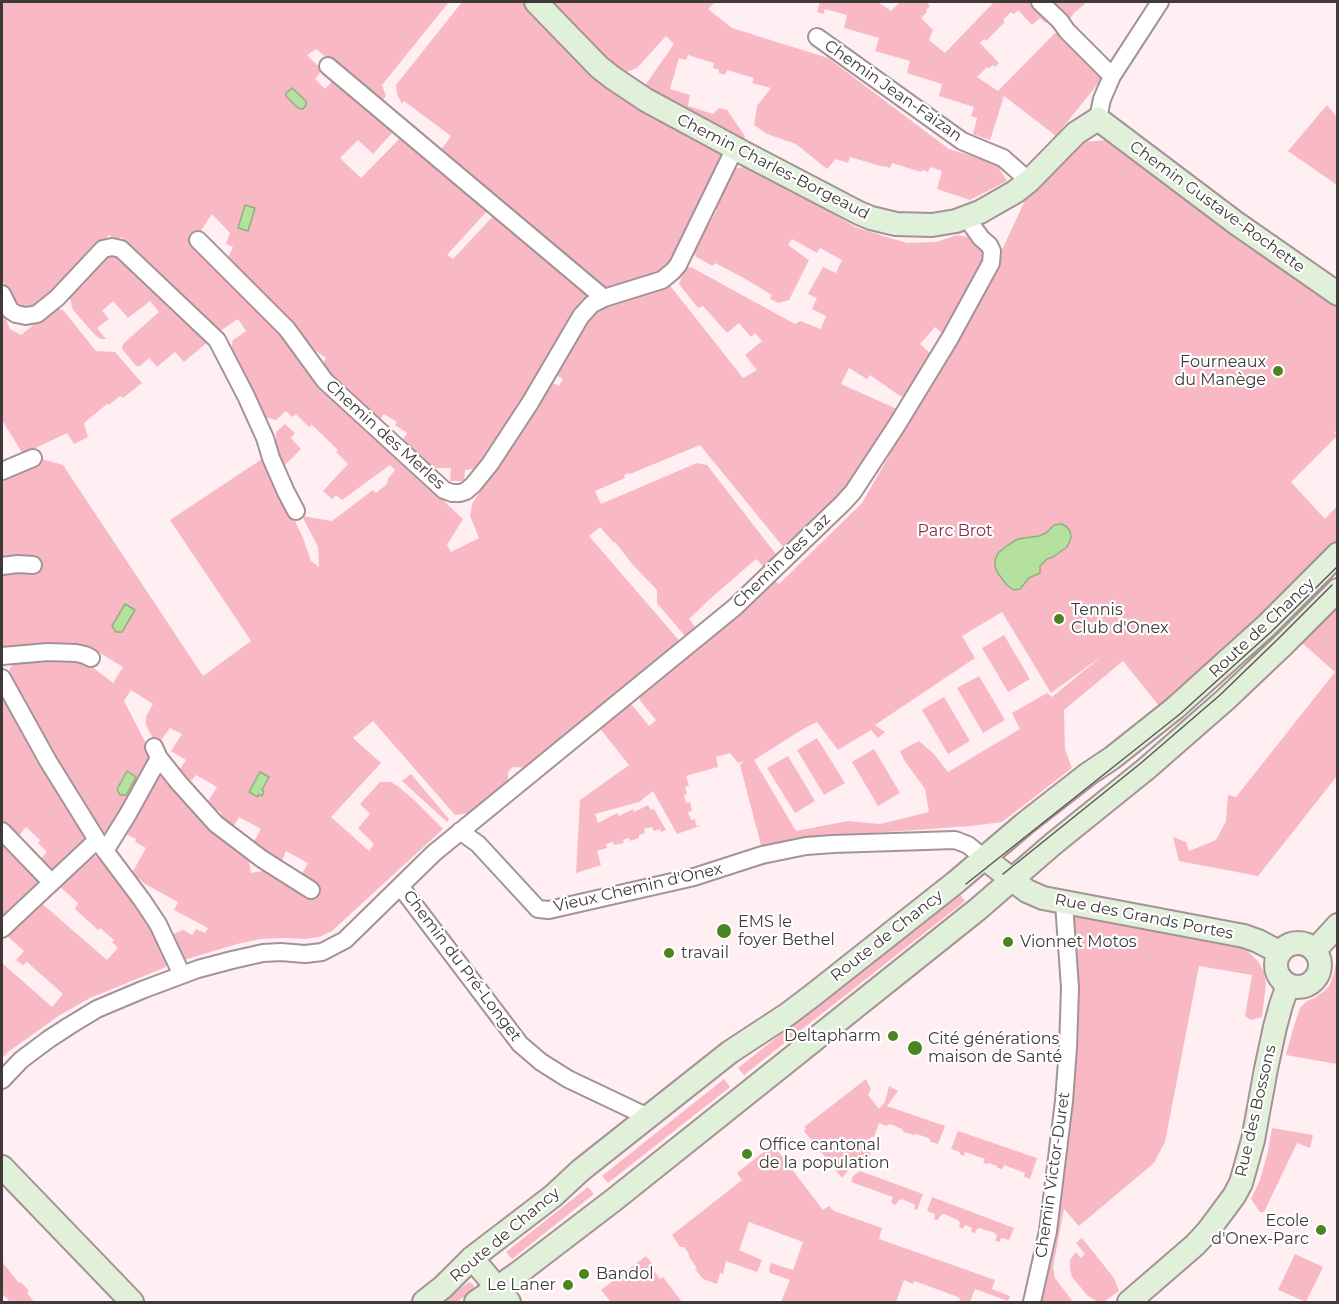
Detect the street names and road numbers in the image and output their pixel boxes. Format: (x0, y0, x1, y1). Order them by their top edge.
street label: Chemin Jean-Faizan (820, 36, 966, 146)
street label: Chemin Charles-Borgeaud (673, 110, 873, 224)
street label: Chemin Gustave-Rochette (1126, 137, 1308, 277)
street label: Chemin des Merles (321, 376, 449, 494)
street label: Chemin des Laz (729, 510, 835, 612)
street label: Route de Chancy (1205, 574, 1319, 682)
street label: Vieux Chemin d'Onex (552, 859, 724, 917)
street label: Route de Chancy (827, 886, 947, 986)
street label: Chemin du Pré-Longet (399, 887, 525, 1045)
street label: Rue des Grands Portes (1053, 890, 1235, 944)
street label: Rue des Bossons (1231, 1043, 1281, 1179)
street label: Chemin Victor-Duret (1032, 1091, 1074, 1259)
street label: Route de Chancy (446, 1184, 564, 1286)

